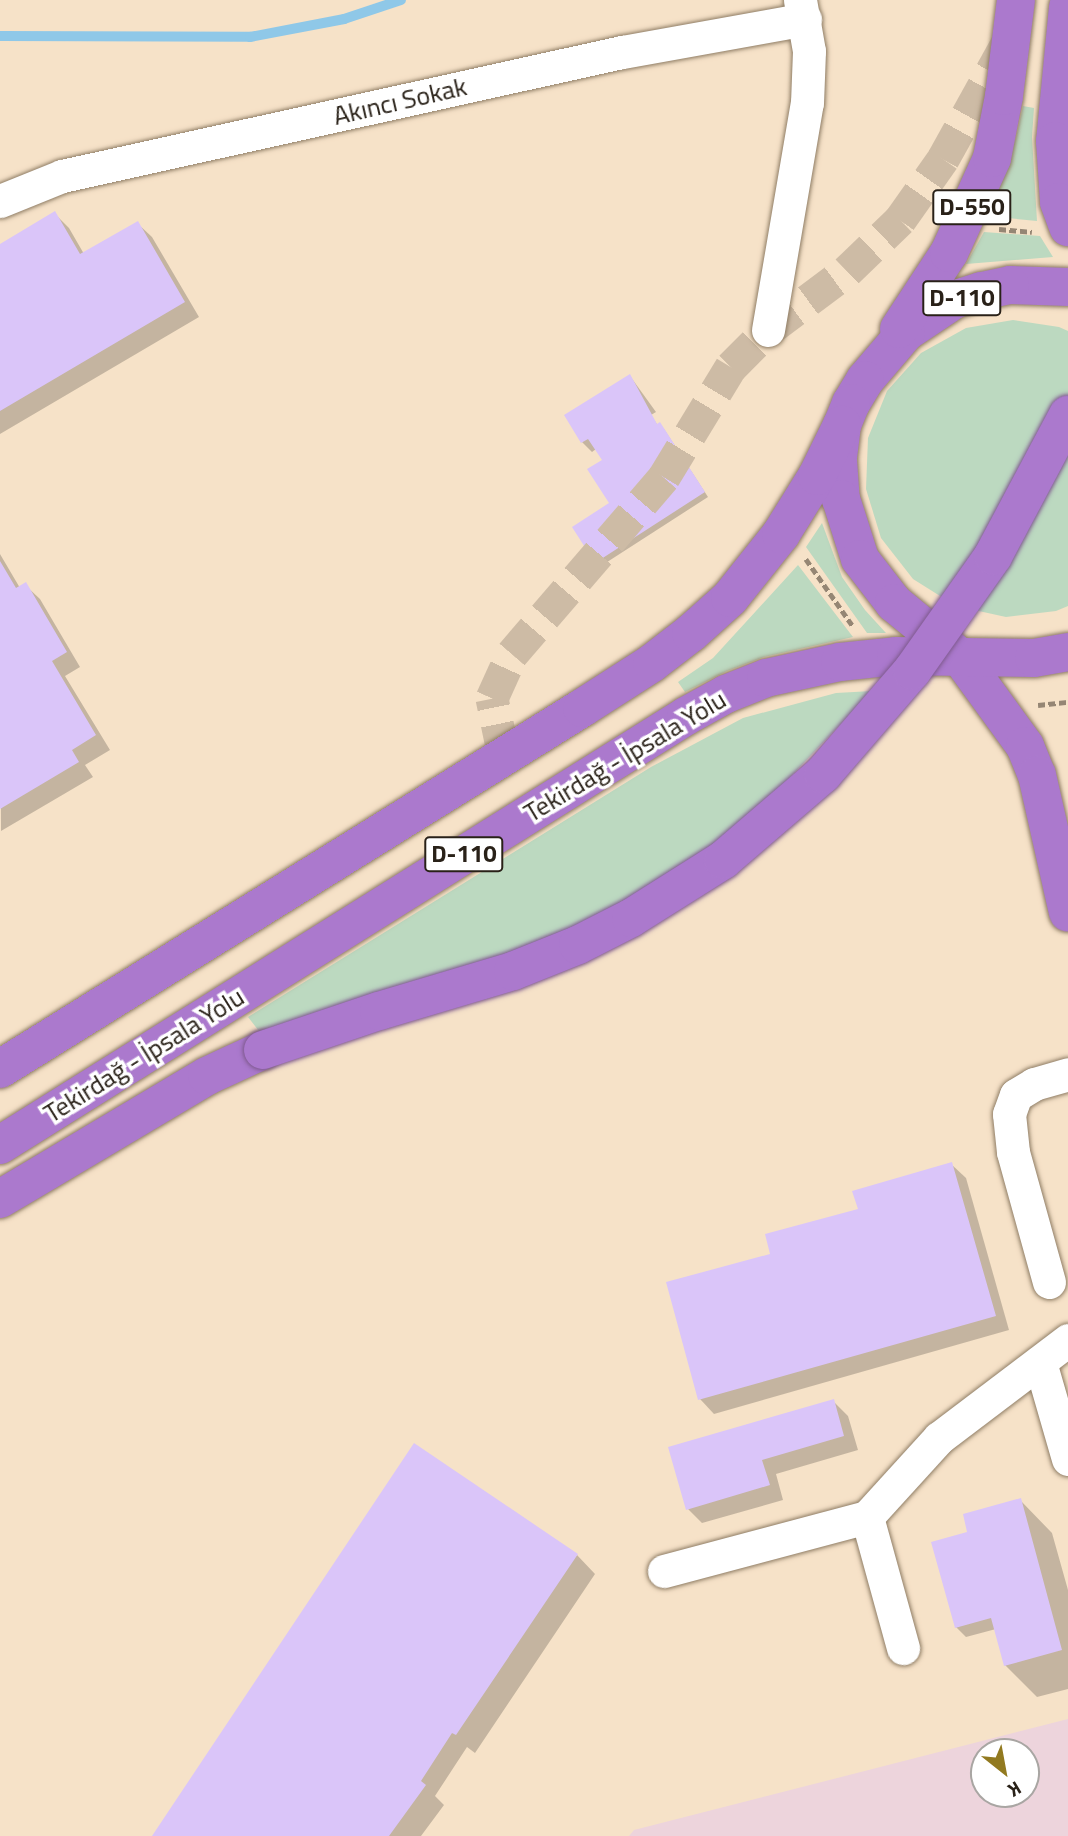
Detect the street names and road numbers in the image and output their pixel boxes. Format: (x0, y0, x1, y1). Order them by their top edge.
street label: Akıncı Sokak (330, 70, 470, 132)
road number: D-550 (932, 187, 1012, 228)
road number: D-110 (922, 278, 1002, 318)
street label: Tekirdağ - İpsala Yolu (518, 683, 732, 829)
road number: D-110 (424, 834, 504, 874)
street label: Tekirdağ - İpsala Yolu (38, 981, 250, 1129)

